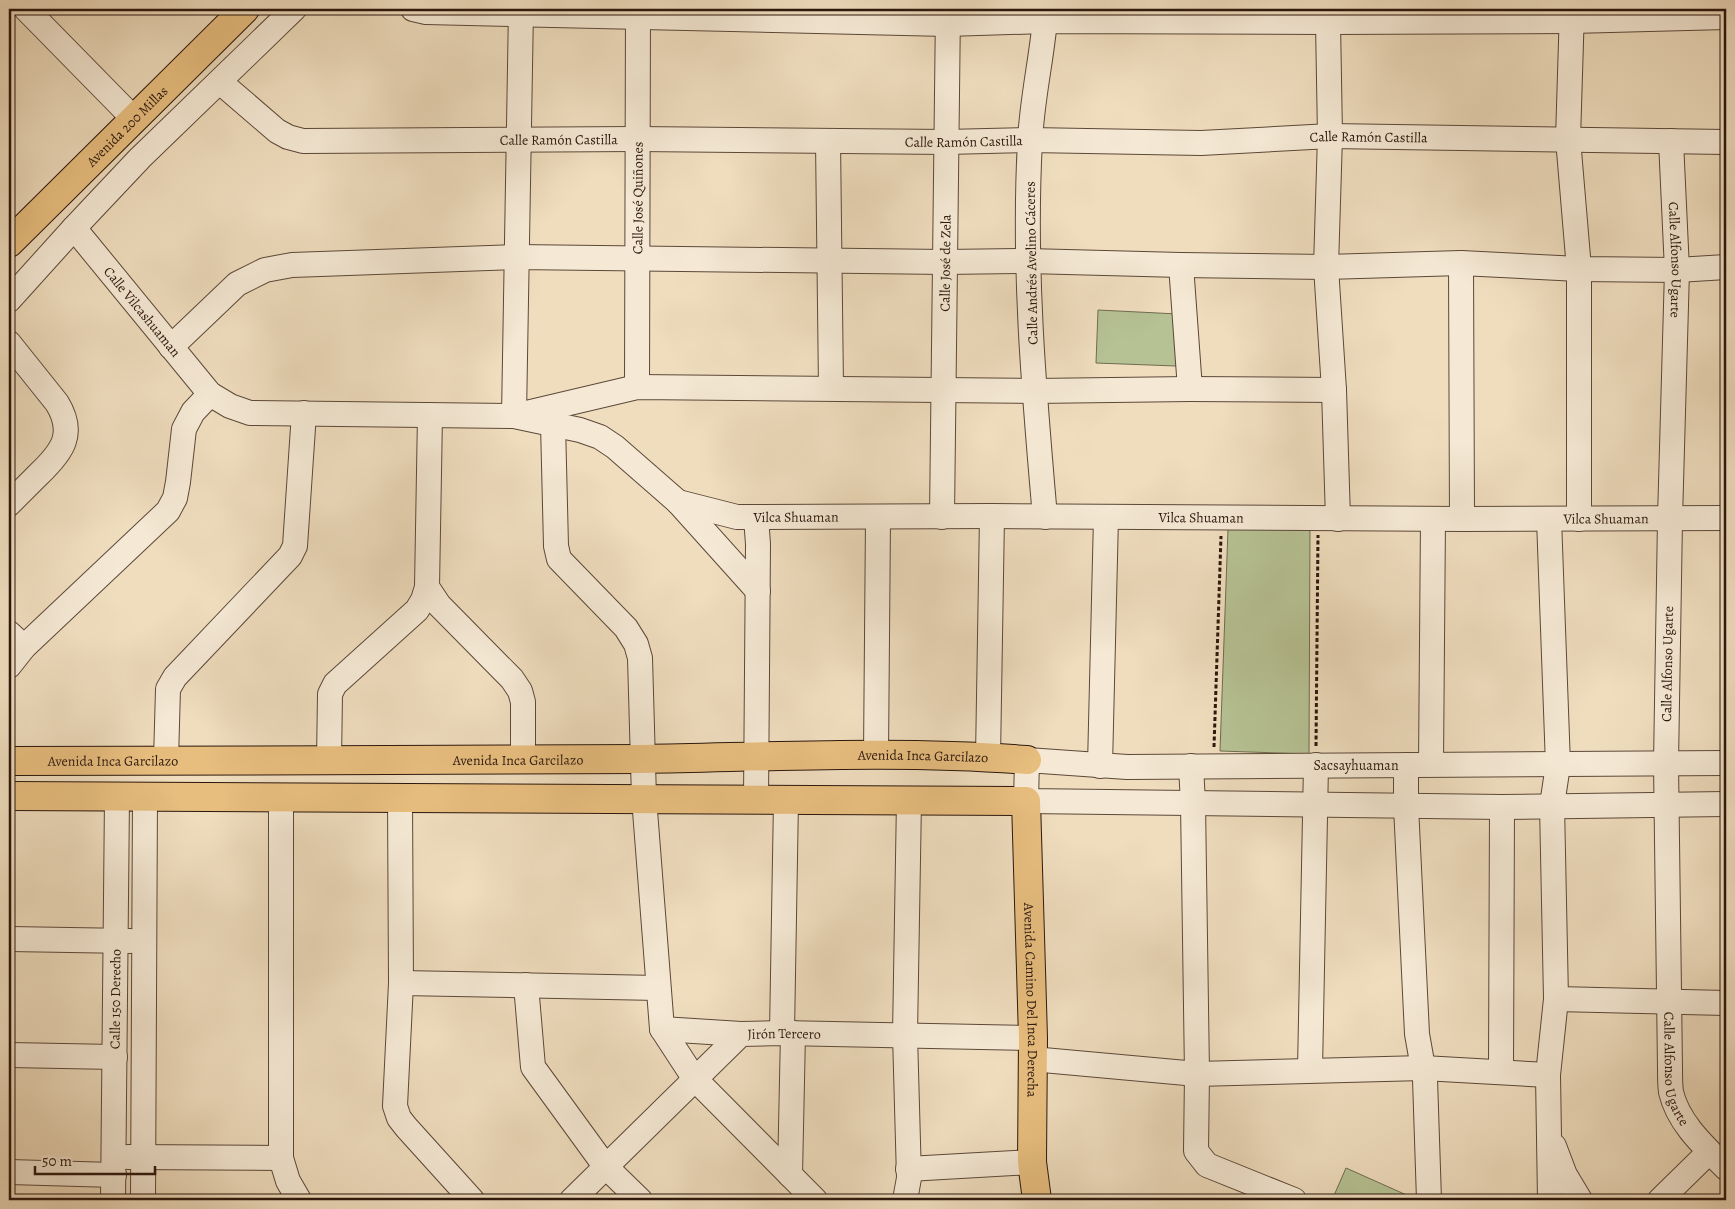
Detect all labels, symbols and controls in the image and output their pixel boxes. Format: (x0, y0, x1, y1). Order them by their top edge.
street label: Avenida 200 Millas (82, 82, 172, 172)
street label: Calle Ramón Castilla (1309, 127, 1428, 147)
street label: Calle Ramón Castilla (500, 130, 618, 150)
street label: Calle Ramón Castilla (905, 131, 1023, 152)
street label: Calle José Quiñones (628, 142, 648, 254)
street label: Calle Andrés Avelino Cáceres (1021, 181, 1042, 345)
street label: Calle Alfonso Ugarte (1664, 201, 1686, 318)
street label: Calle José de Zela (935, 214, 956, 312)
street label: Calle Vilcashuaman (99, 263, 185, 361)
street label: Vilca Shuaman (752, 508, 839, 527)
street label: Vilca Shuaman (1157, 508, 1244, 528)
street label: Vilca Shuaman (1562, 509, 1649, 529)
street label: Calle Alfonso Ugarte (1657, 606, 1678, 722)
street label: Avenida Inca Garcilazo (857, 746, 989, 767)
street label: Avenida Inca Garcilazo (452, 750, 583, 770)
street label: Avenida Inca Garcilazo (47, 752, 178, 771)
street label: Sacsayhuaman (1313, 756, 1399, 775)
street label: Avenida Camino Del Inca Derecha (1019, 901, 1042, 1098)
street label: Calle 150 Derecho (105, 949, 125, 1049)
street label: Calle Alfonso Ugarte (1659, 1011, 1693, 1130)
street label: Jirón Tercero (747, 1024, 821, 1044)
scale bar (35, 1144, 155, 1176)
text: 50 m (42, 1151, 72, 1171)

